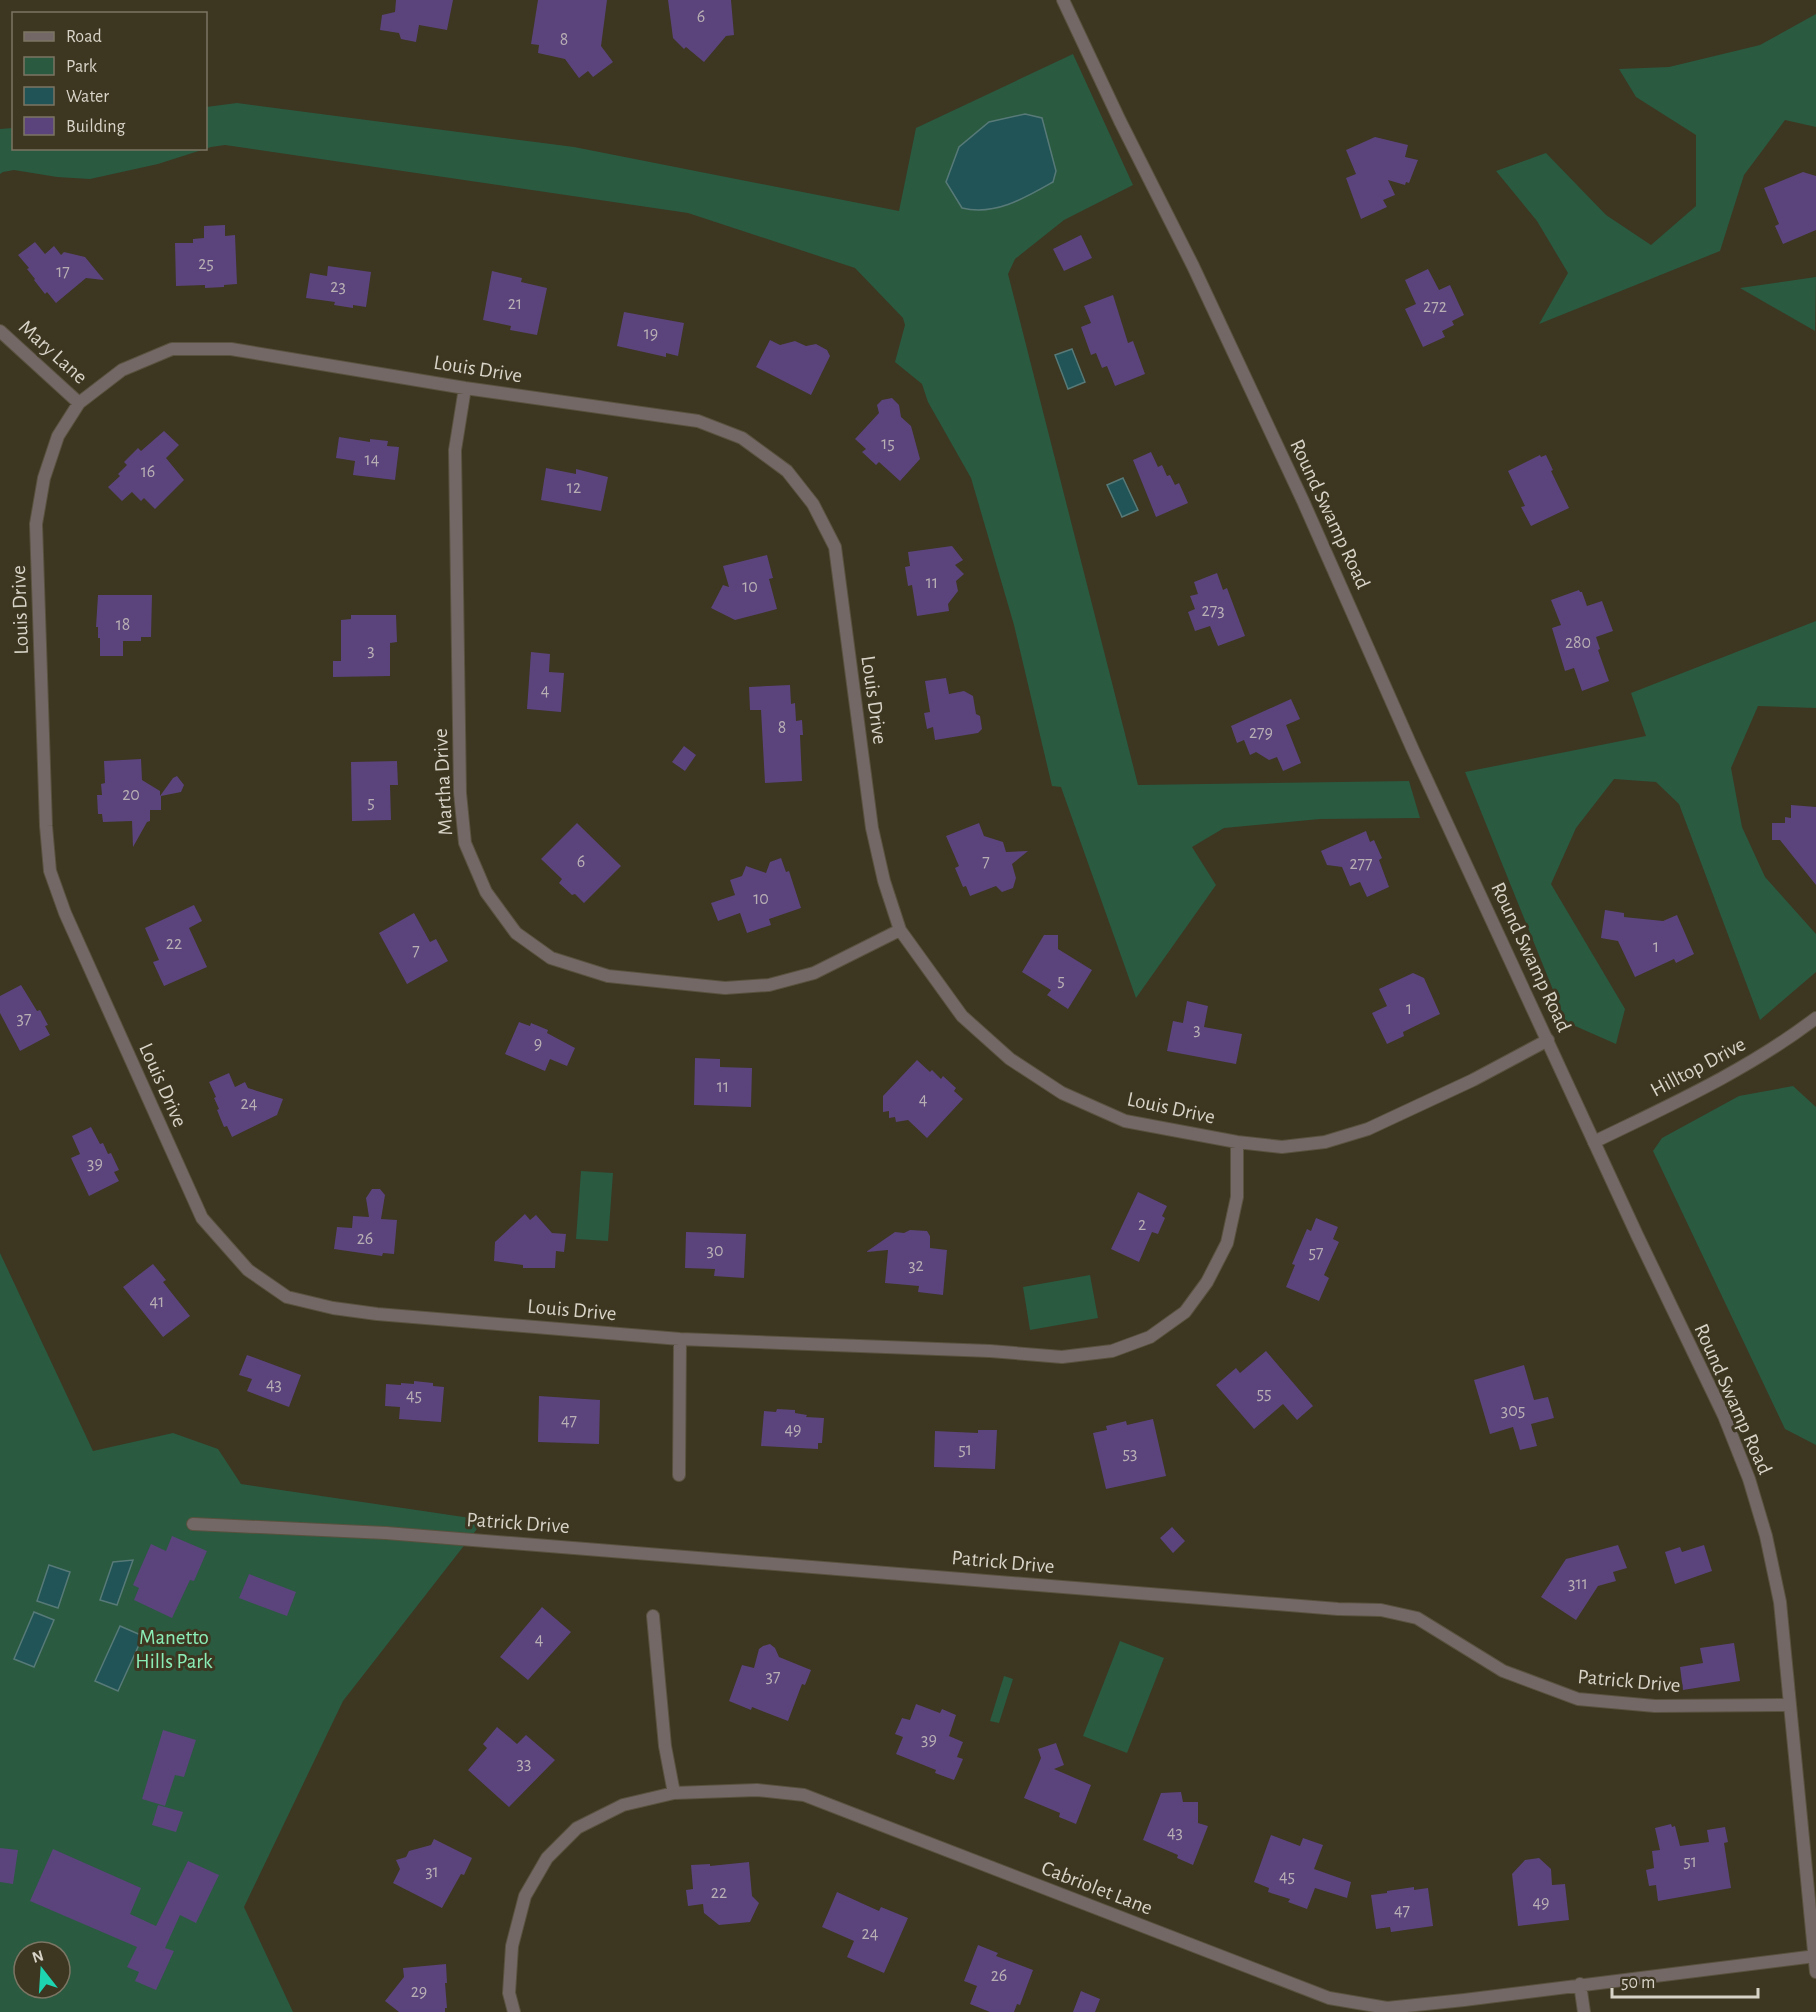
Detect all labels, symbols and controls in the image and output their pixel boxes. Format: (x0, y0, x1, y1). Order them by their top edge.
house number: 6 (697, 8, 705, 26)
legend (12, 12, 207, 150)
text: Road (66, 28, 102, 46)
house number: 8 (560, 31, 568, 49)
text: Park (66, 58, 98, 76)
text: Water (66, 88, 109, 106)
text: Building (66, 118, 126, 136)
house number: 25 (198, 255, 214, 273)
house number: 17 (56, 263, 70, 281)
house number: 23 (330, 278, 346, 296)
house number: 21 (508, 295, 522, 313)
house number: 272 (1423, 298, 1447, 316)
street label: Mary Lane (15, 316, 91, 388)
house number: 19 (644, 325, 658, 343)
street label: Louis Drive (432, 352, 524, 386)
house number: 15 (881, 435, 895, 453)
street label: Round Swamp Road (1286, 436, 1374, 592)
house number: 14 (365, 451, 380, 469)
house number: 16 (141, 463, 155, 481)
house number: 12 (567, 479, 581, 497)
street label: Louis Drive (8, 565, 32, 655)
house number: 11 (926, 574, 938, 592)
house number: 10 (742, 578, 758, 596)
house number: 273 (1201, 602, 1225, 620)
house number: 18 (116, 616, 130, 634)
house number: 280 (1565, 634, 1591, 652)
house number: 3 (367, 642, 375, 660)
street label: Louis Drive (857, 654, 891, 746)
house number: 4 (541, 682, 550, 700)
house number: 8 (778, 719, 786, 737)
house number: 279 (1249, 724, 1273, 742)
street label: Martha Drive (430, 728, 456, 836)
house number: 20 (122, 786, 140, 804)
house number: 5 (367, 794, 375, 812)
house number: 6 (577, 853, 585, 871)
house number: 7 (982, 853, 990, 871)
house number: 277 (1349, 855, 1373, 873)
street label: Round Swamp Road (1487, 879, 1575, 1035)
house number: 10 (753, 890, 769, 908)
house number: 22 (166, 935, 182, 953)
house number: 1 (1653, 938, 1659, 956)
house number: 7 (412, 942, 420, 960)
house number: 5 (1057, 972, 1065, 990)
house number: 1 (1406, 1000, 1412, 1018)
house number: 37 (17, 1010, 31, 1028)
house number: 3 (1193, 1021, 1201, 1039)
street label: Hilltop Drive (1647, 1033, 1749, 1101)
house number: 9 (534, 1035, 542, 1053)
street label: Louis Drive (135, 1040, 191, 1130)
house number: 11 (717, 1078, 729, 1096)
street label: Louis Drive (1125, 1088, 1217, 1128)
house number: 4 (919, 1091, 928, 1109)
house number: 24 (241, 1095, 258, 1113)
house number: 39 (87, 1155, 103, 1173)
house number: 2 (1138, 1216, 1146, 1234)
house number: 26 (357, 1230, 373, 1248)
house number: 30 (707, 1242, 723, 1260)
house number: 57 (1308, 1244, 1324, 1262)
house number: 32 (908, 1257, 924, 1275)
house number: 41 (150, 1293, 164, 1311)
street label: Louis Drive (527, 1296, 617, 1324)
street label: Round Swamp Road (1690, 1321, 1776, 1478)
house number: 43 (266, 1376, 282, 1394)
house number: 55 (1256, 1385, 1272, 1403)
house number: 45 (406, 1387, 422, 1405)
house number: 305 (1501, 1402, 1525, 1420)
house number: 47 (561, 1412, 577, 1430)
house number: 49 (784, 1421, 802, 1439)
house number: 51 (958, 1441, 972, 1459)
house number: 53 (1123, 1445, 1137, 1463)
street label: Patrick Drive (466, 1509, 570, 1537)
street label: Patrick Drive (951, 1547, 1055, 1577)
house number: 311 (1568, 1575, 1588, 1593)
park label: Manetto Hills Park (135, 1627, 213, 1672)
house number: 4 (535, 1631, 544, 1649)
street label: Patrick Drive (1577, 1666, 1681, 1696)
house number: 37 (766, 1668, 780, 1686)
house number: 39 (921, 1731, 937, 1749)
house number: 33 (517, 1755, 531, 1773)
house number: 43 (1167, 1824, 1183, 1842)
house number: 51 (1683, 1853, 1697, 1871)
street label: Cabriolet Lane (1039, 1857, 1155, 1919)
house number: 31 (425, 1863, 439, 1881)
house number: 45 (1279, 1868, 1295, 1886)
house number: 22 (711, 1884, 727, 1902)
house number: 49 (1532, 1894, 1550, 1912)
house number: 47 (1394, 1902, 1410, 1920)
house number: 24 (862, 1925, 879, 1943)
north arrow (12, 1940, 72, 2000)
text: N (30, 1947, 46, 1966)
scale bar (1612, 1961, 1758, 1999)
house number: 26 (991, 1967, 1007, 1985)
text: 50 m (1621, 1974, 1655, 1992)
house number: 29 (411, 1983, 427, 2001)

